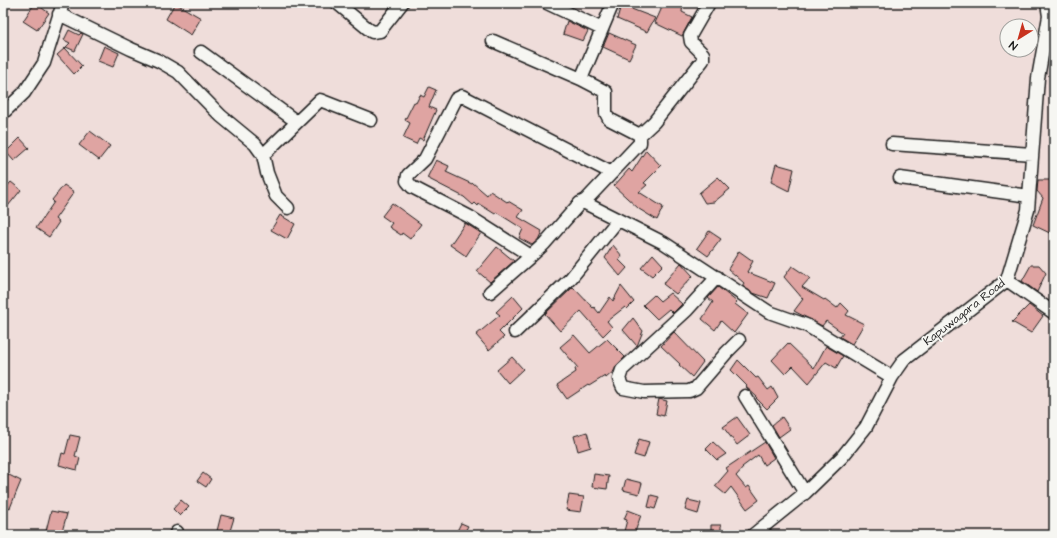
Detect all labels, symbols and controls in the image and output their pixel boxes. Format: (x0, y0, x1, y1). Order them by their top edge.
north arrow (999, 18, 1039, 58)
text: N (1006, 37, 1021, 54)
street label: Kapuwagara Road (920, 275, 1009, 350)

